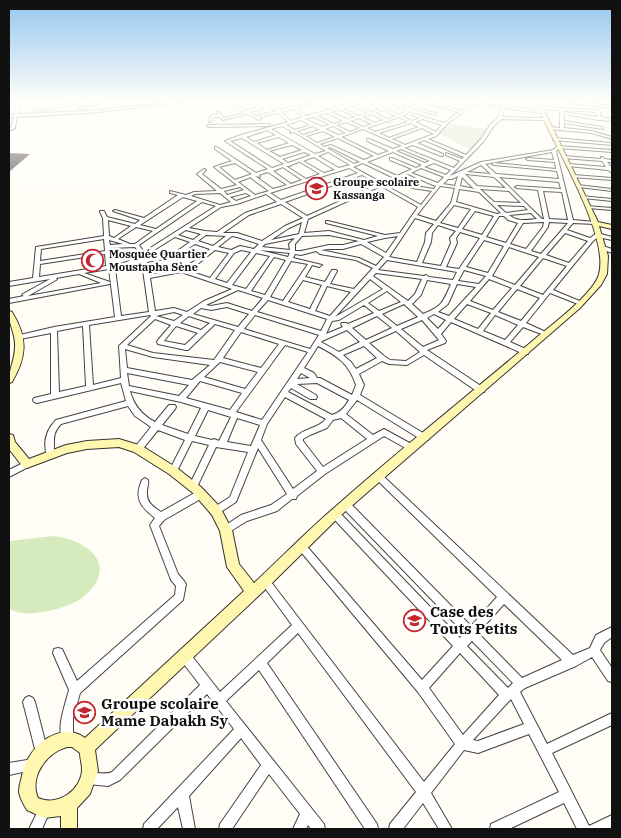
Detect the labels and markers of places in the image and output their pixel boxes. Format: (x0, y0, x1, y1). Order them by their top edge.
place label: Groupe scolaire Kassanga (333, 175, 419, 202)
school or university icon: Groupe scolaire Kassanga (305, 176, 329, 200)
place label: Mosquée Quartier Moustapha Sène (109, 247, 207, 274)
mosque icon: Mosquée Quartier Moustapha Sène (81, 248, 105, 272)
place label: Case des Touts Petits (430, 602, 517, 638)
school or university icon: Case des Touts Petits (402, 609, 426, 633)
place label: Groupe scolaire Mame Dabakh Sy (101, 694, 229, 730)
school or university icon: Groupe scolaire Mame Dabakh Sy (73, 701, 97, 725)

